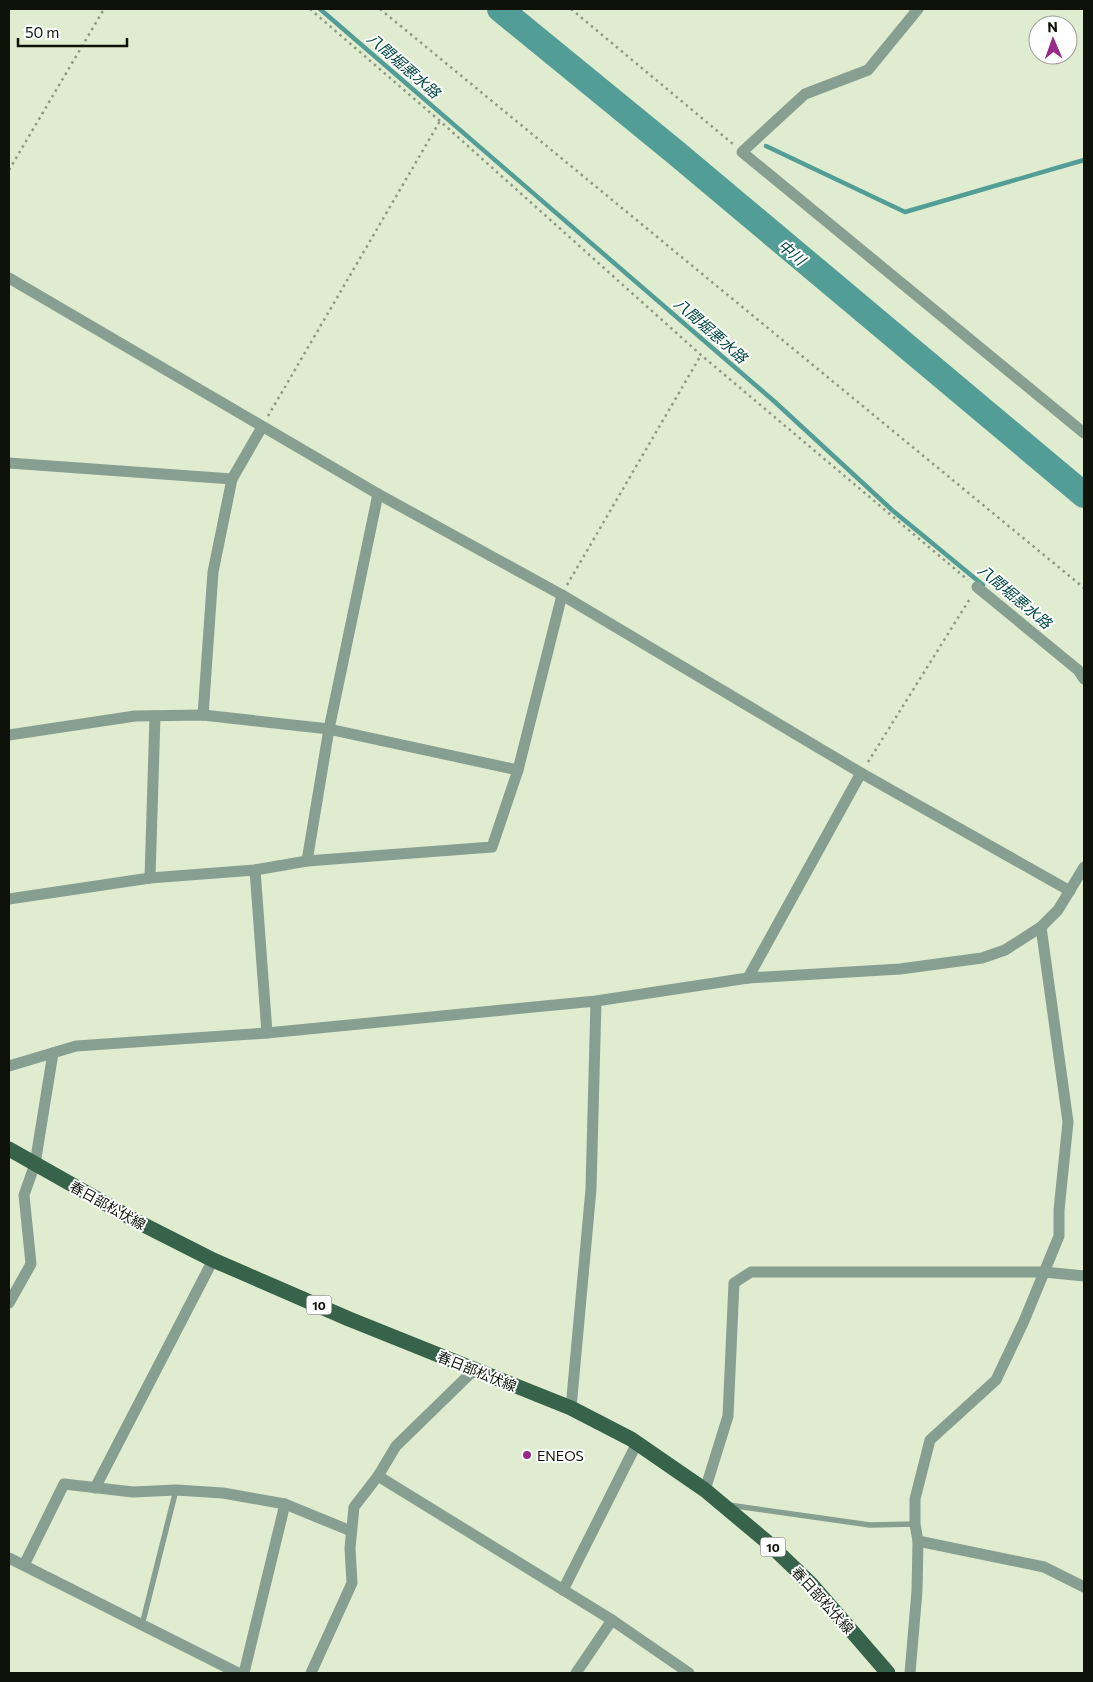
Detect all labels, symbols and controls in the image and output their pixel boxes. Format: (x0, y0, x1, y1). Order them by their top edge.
scale bar (18, 15, 126, 47)
north arrow (1028, 15, 1078, 65)
text: N (1047, 18, 1058, 35)
text: 50 m (25, 23, 59, 41)
water label: 八間堀悪水路 (364, 29, 445, 103)
water label: 中川 (775, 235, 811, 270)
water label: 八間堀悪水路 (671, 294, 752, 368)
water label: 八間堀悪水路 (975, 560, 1057, 633)
street label: 春日部松伏線 (67, 1177, 149, 1233)
road number: 10 (306, 1296, 332, 1314)
street label: 春日部松伏線 (435, 1347, 519, 1395)
place label: ENEOS (537, 1447, 584, 1464)
marker: ENEOS (521, 1449, 533, 1461)
road number: 10 (760, 1538, 786, 1556)
street label: 春日部松伏線 (789, 1563, 857, 1637)

